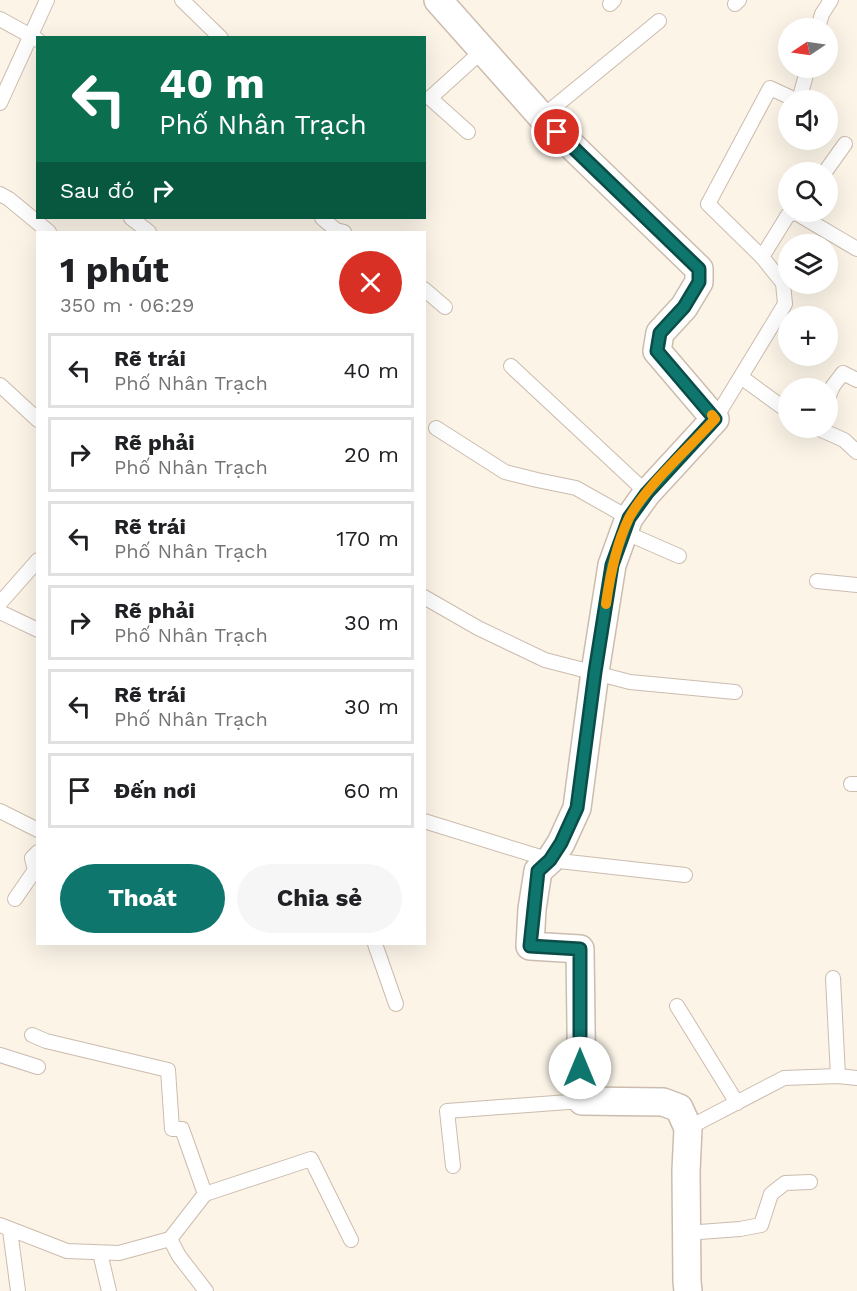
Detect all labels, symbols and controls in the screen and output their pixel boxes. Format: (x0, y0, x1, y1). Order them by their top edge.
north arrow (778, 18, 838, 78)
map controls (778, 18, 838, 438)
text: 40 m (159, 59, 265, 108)
icon: left (60, 60, 138, 138)
button: sound (778, 90, 838, 150)
pin (531, 106, 582, 157)
text: Phố Nhân Trạch (159, 109, 367, 141)
icon: arrive (540, 115, 573, 148)
button: search (778, 162, 838, 222)
icon: right (146, 174, 179, 207)
text: Sau đó (60, 178, 134, 203)
button: layers (778, 234, 838, 294)
text: 1 phút (60, 249, 169, 291)
button: close (339, 251, 402, 314)
text: 350 m · 06:29 (60, 293, 194, 317)
button: + (778, 306, 838, 366)
text: Rẽ trái (114, 346, 186, 371)
icon: left (63, 354, 96, 387)
text: 40 m (343, 358, 399, 383)
text: Phố Nhân Trạch (114, 371, 268, 395)
button: − (778, 378, 838, 438)
text: Rẽ phải (114, 430, 195, 455)
icon: right (63, 438, 96, 471)
text: 20 m (344, 442, 399, 467)
text: Phố Nhân Trạch (114, 455, 268, 479)
text: Rẽ trái (114, 514, 186, 539)
icon: left (63, 522, 96, 555)
text: 170 m (336, 526, 399, 551)
text: Phố Nhân Trạch (114, 539, 268, 563)
text: Rẽ phải (114, 598, 195, 623)
icon: right (63, 606, 96, 639)
text: 30 m (344, 610, 399, 635)
text: Phố Nhân Trạch (114, 623, 268, 647)
text: Rẽ trái (114, 682, 186, 707)
icon: left (63, 690, 96, 723)
text: 30 m (344, 694, 399, 719)
text: Phố Nhân Trạch (114, 707, 268, 731)
icon: arrive (63, 774, 96, 807)
text: Đến nơi (114, 778, 196, 803)
text: 60 m (343, 778, 399, 803)
button: Thoát (60, 864, 225, 933)
button: Chia sẻ (237, 864, 402, 933)
position arrow (548, 1036, 612, 1100)

